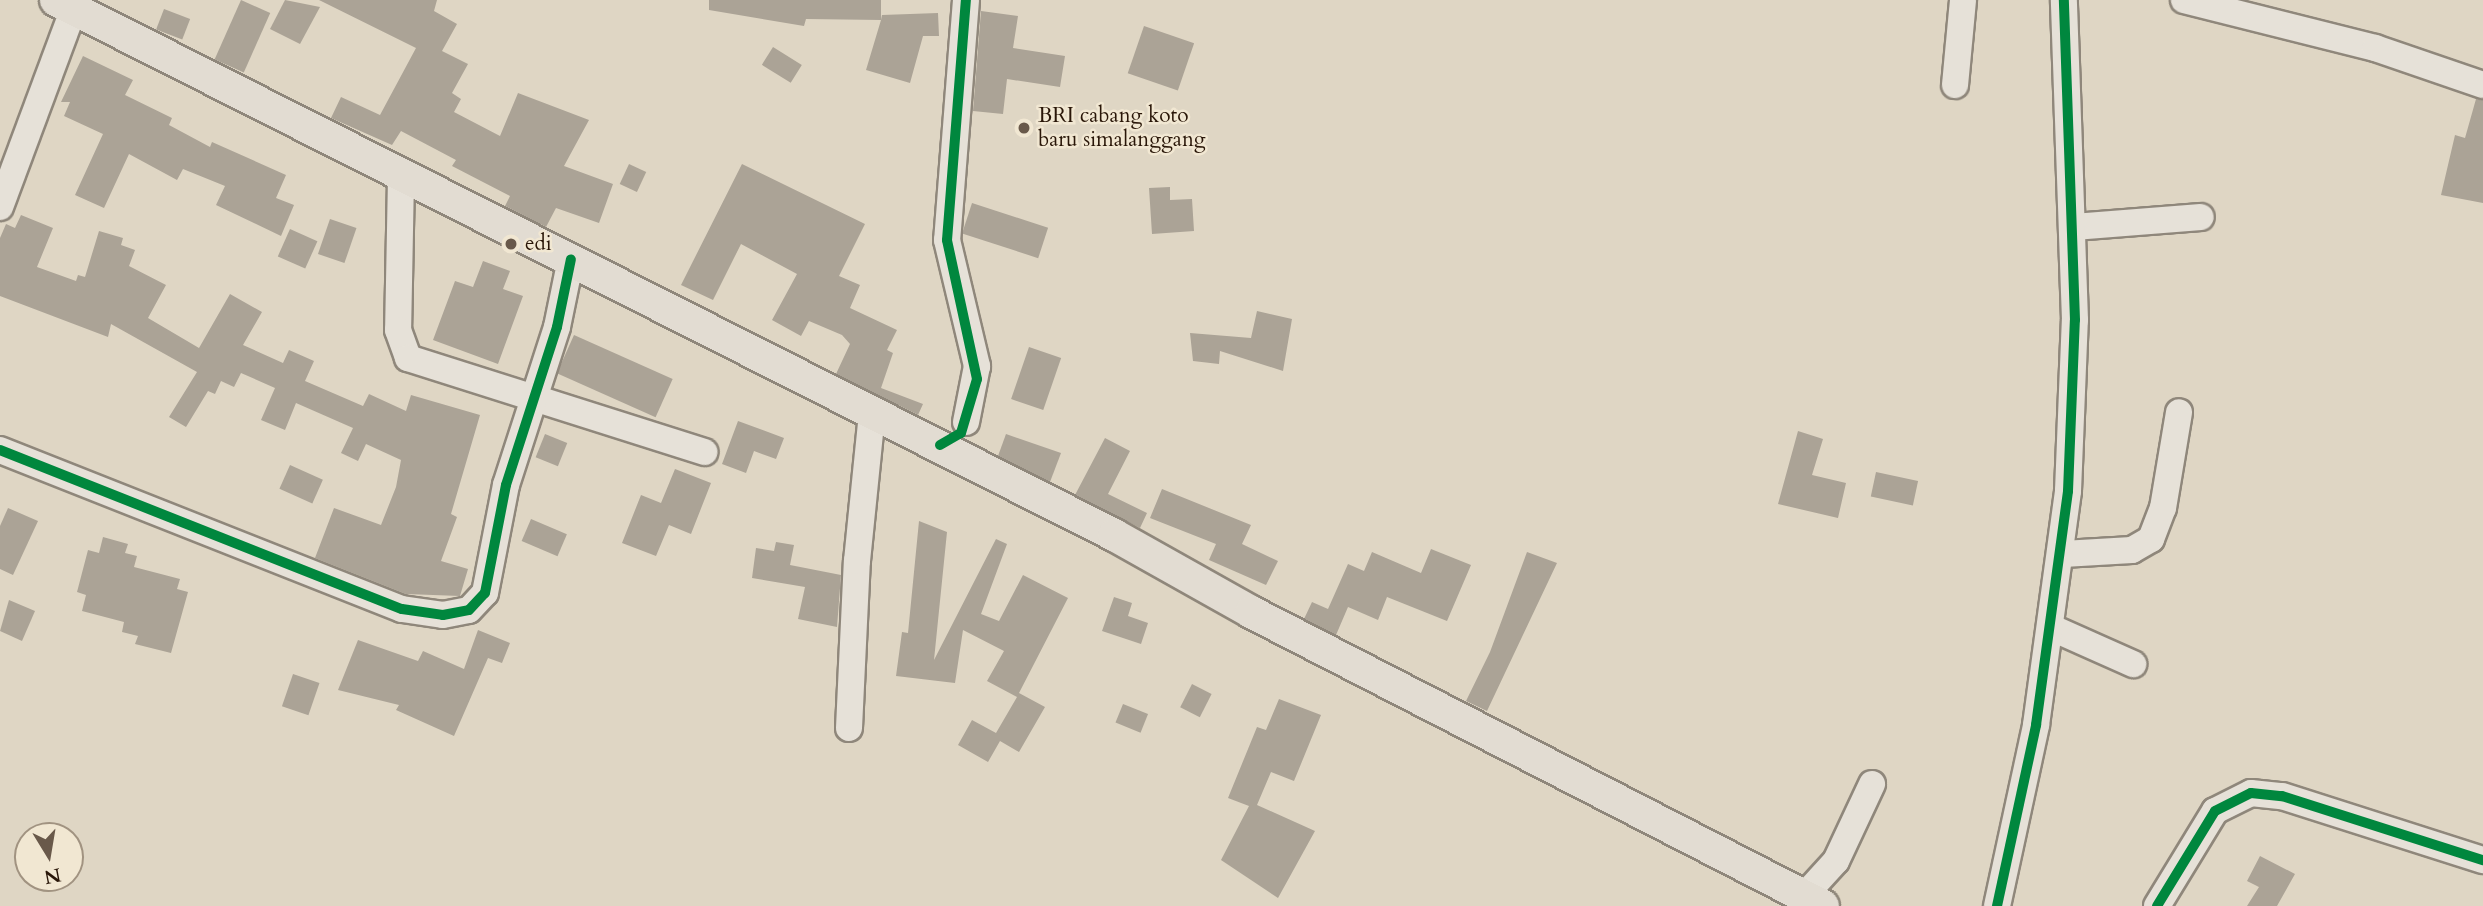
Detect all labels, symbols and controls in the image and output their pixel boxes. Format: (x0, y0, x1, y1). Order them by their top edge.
place label: BRI cabang koto baru simalanggang (1038, 103, 1206, 153)
marker: BRI cabang koto baru simalanggang (1016, 120, 1032, 136)
place label: edi (525, 231, 552, 257)
marker: edi (503, 236, 519, 252)
north arrow (14, 822, 84, 892)
text: N (42, 861, 63, 890)

